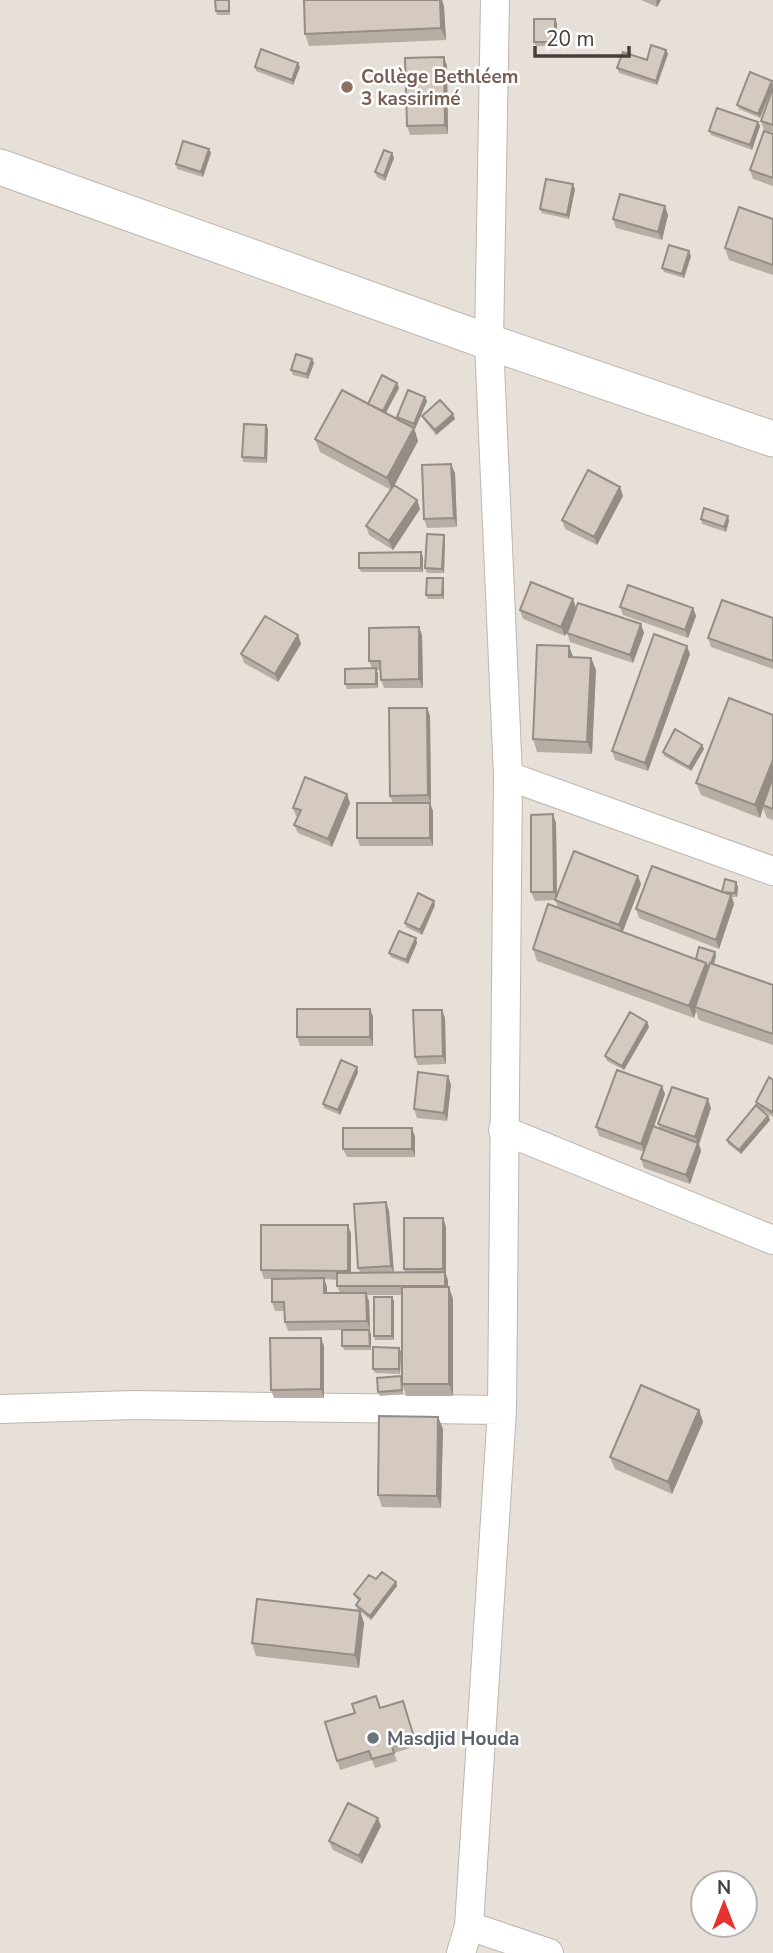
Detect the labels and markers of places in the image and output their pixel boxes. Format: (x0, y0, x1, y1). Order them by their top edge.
place label: Collège Bethléem 3 kassirimé (361, 64, 518, 112)
marker: Collège Bethléem 3 kassirimé (339, 79, 355, 95)
place label: Masdjid Houda (387, 1726, 519, 1752)
marker: Masdjid Houda (365, 1730, 381, 1746)

